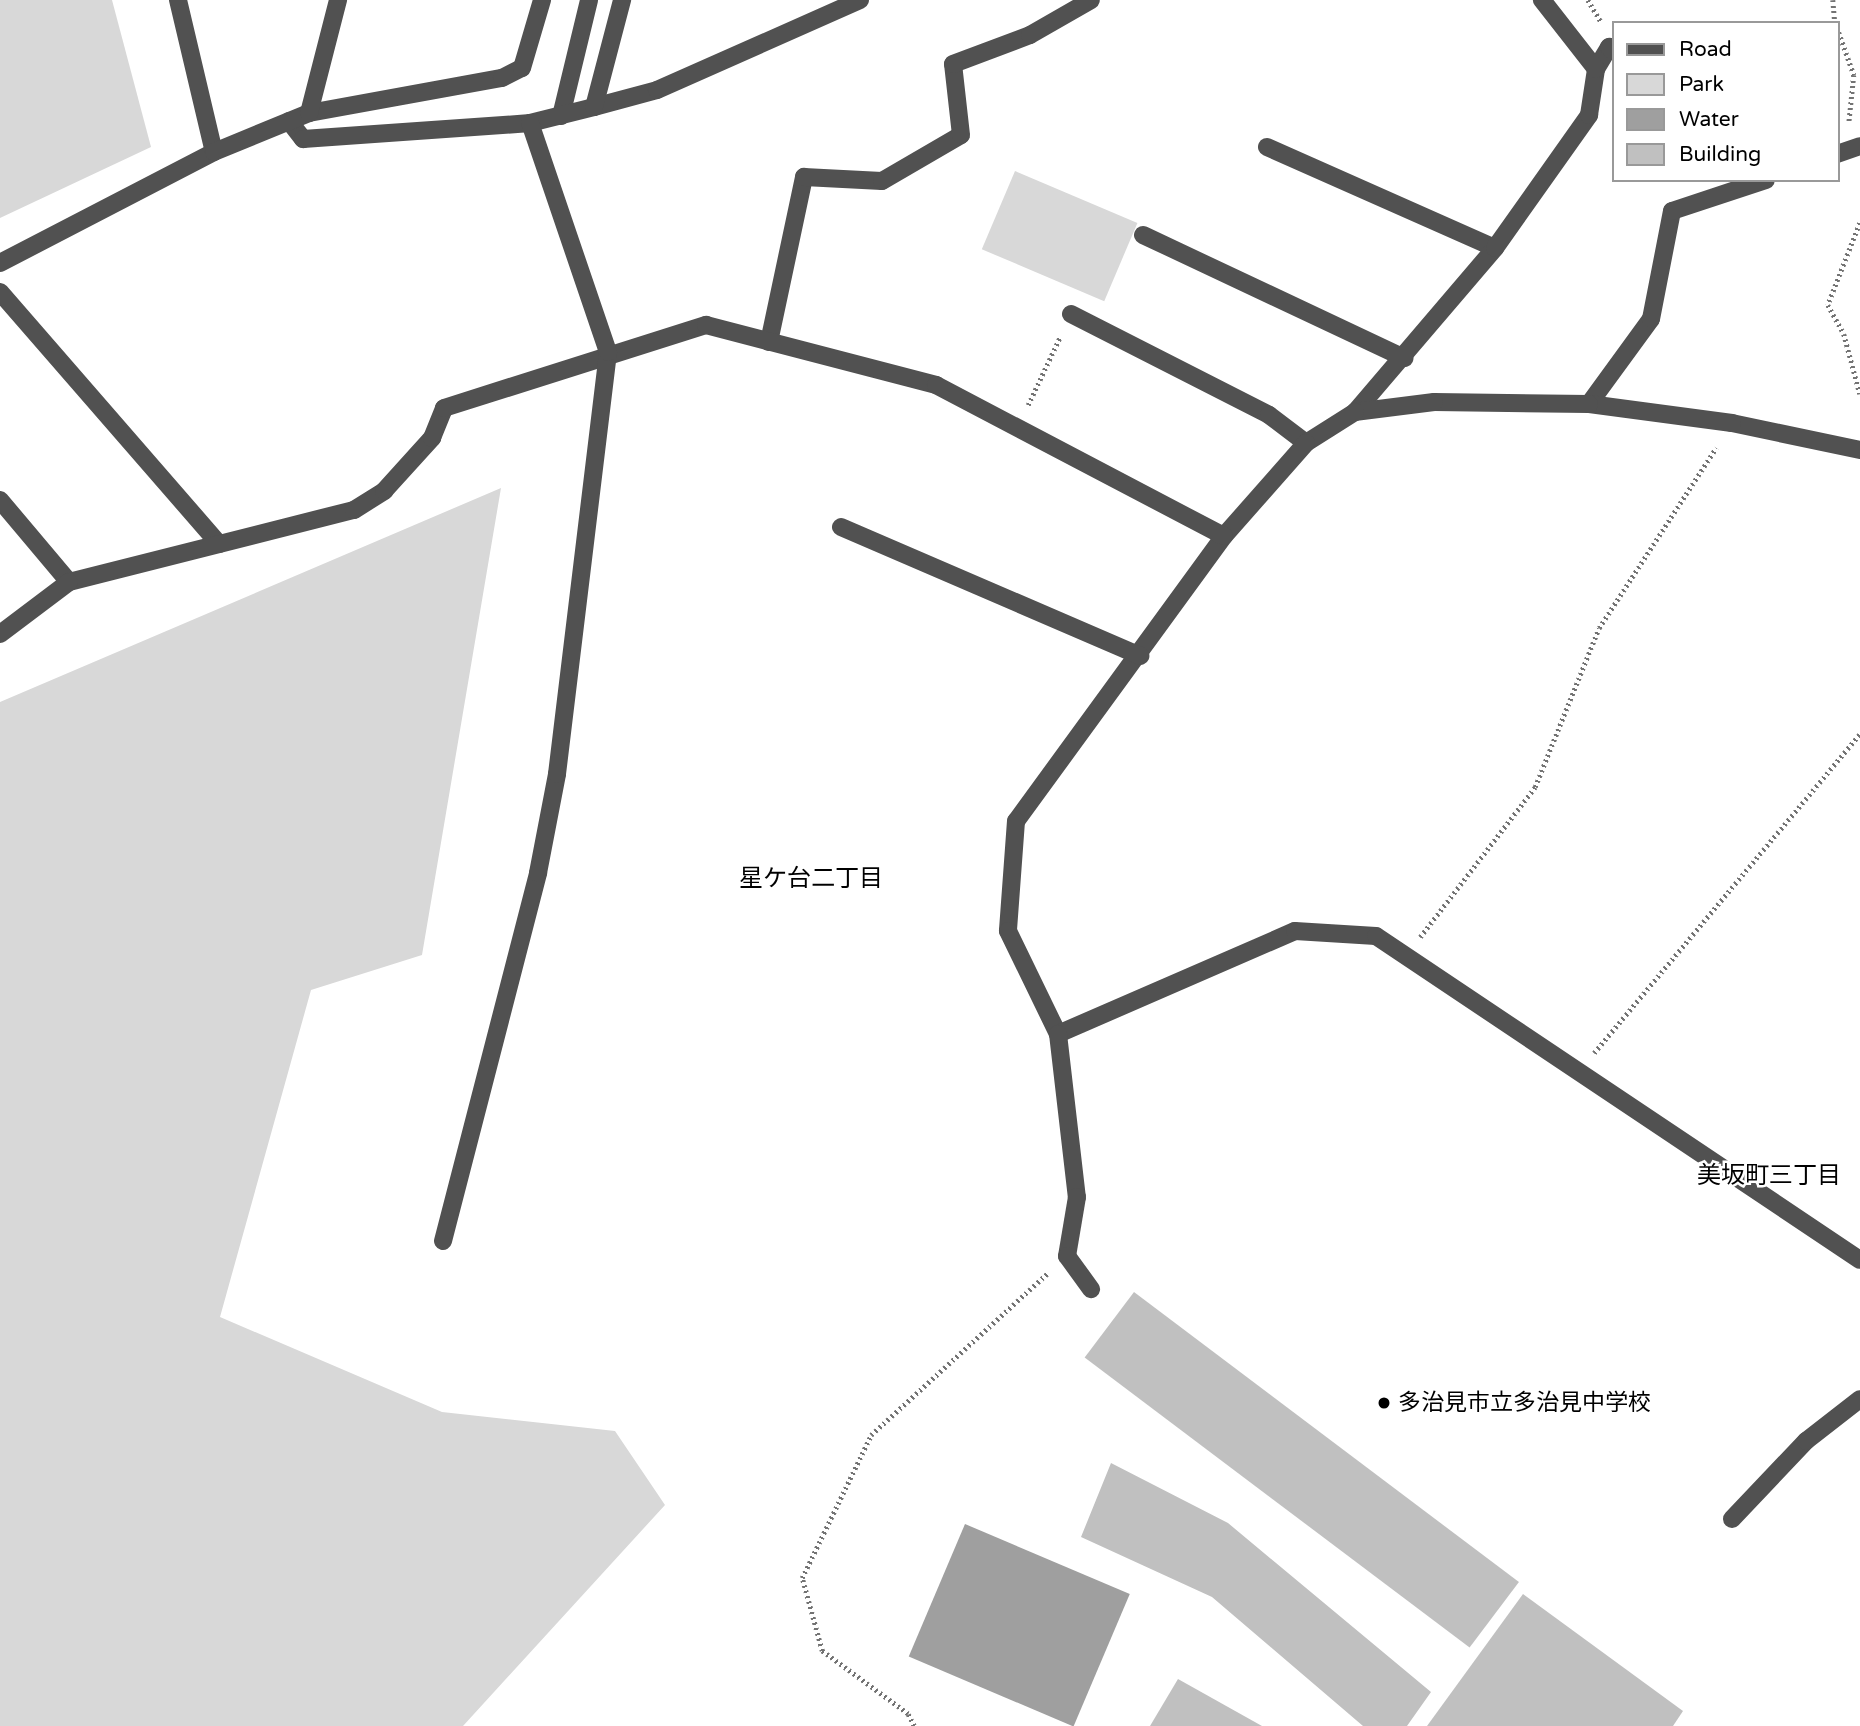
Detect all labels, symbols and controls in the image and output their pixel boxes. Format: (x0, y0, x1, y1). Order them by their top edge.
legend (1612, 21, 1839, 182)
text: Road (1679, 37, 1732, 62)
text: Park (1679, 72, 1724, 97)
text: Water (1679, 107, 1739, 132)
text: Building (1679, 142, 1761, 167)
district label: 星ケ台二丁目 (739, 865, 883, 893)
district label: 美坂町三丁目 (1697, 1162, 1841, 1190)
place label: 多治見市立多治見中学校 (1398, 1389, 1651, 1417)
marker: 多治見市立多治見中学校 (1376, 1395, 1392, 1411)

